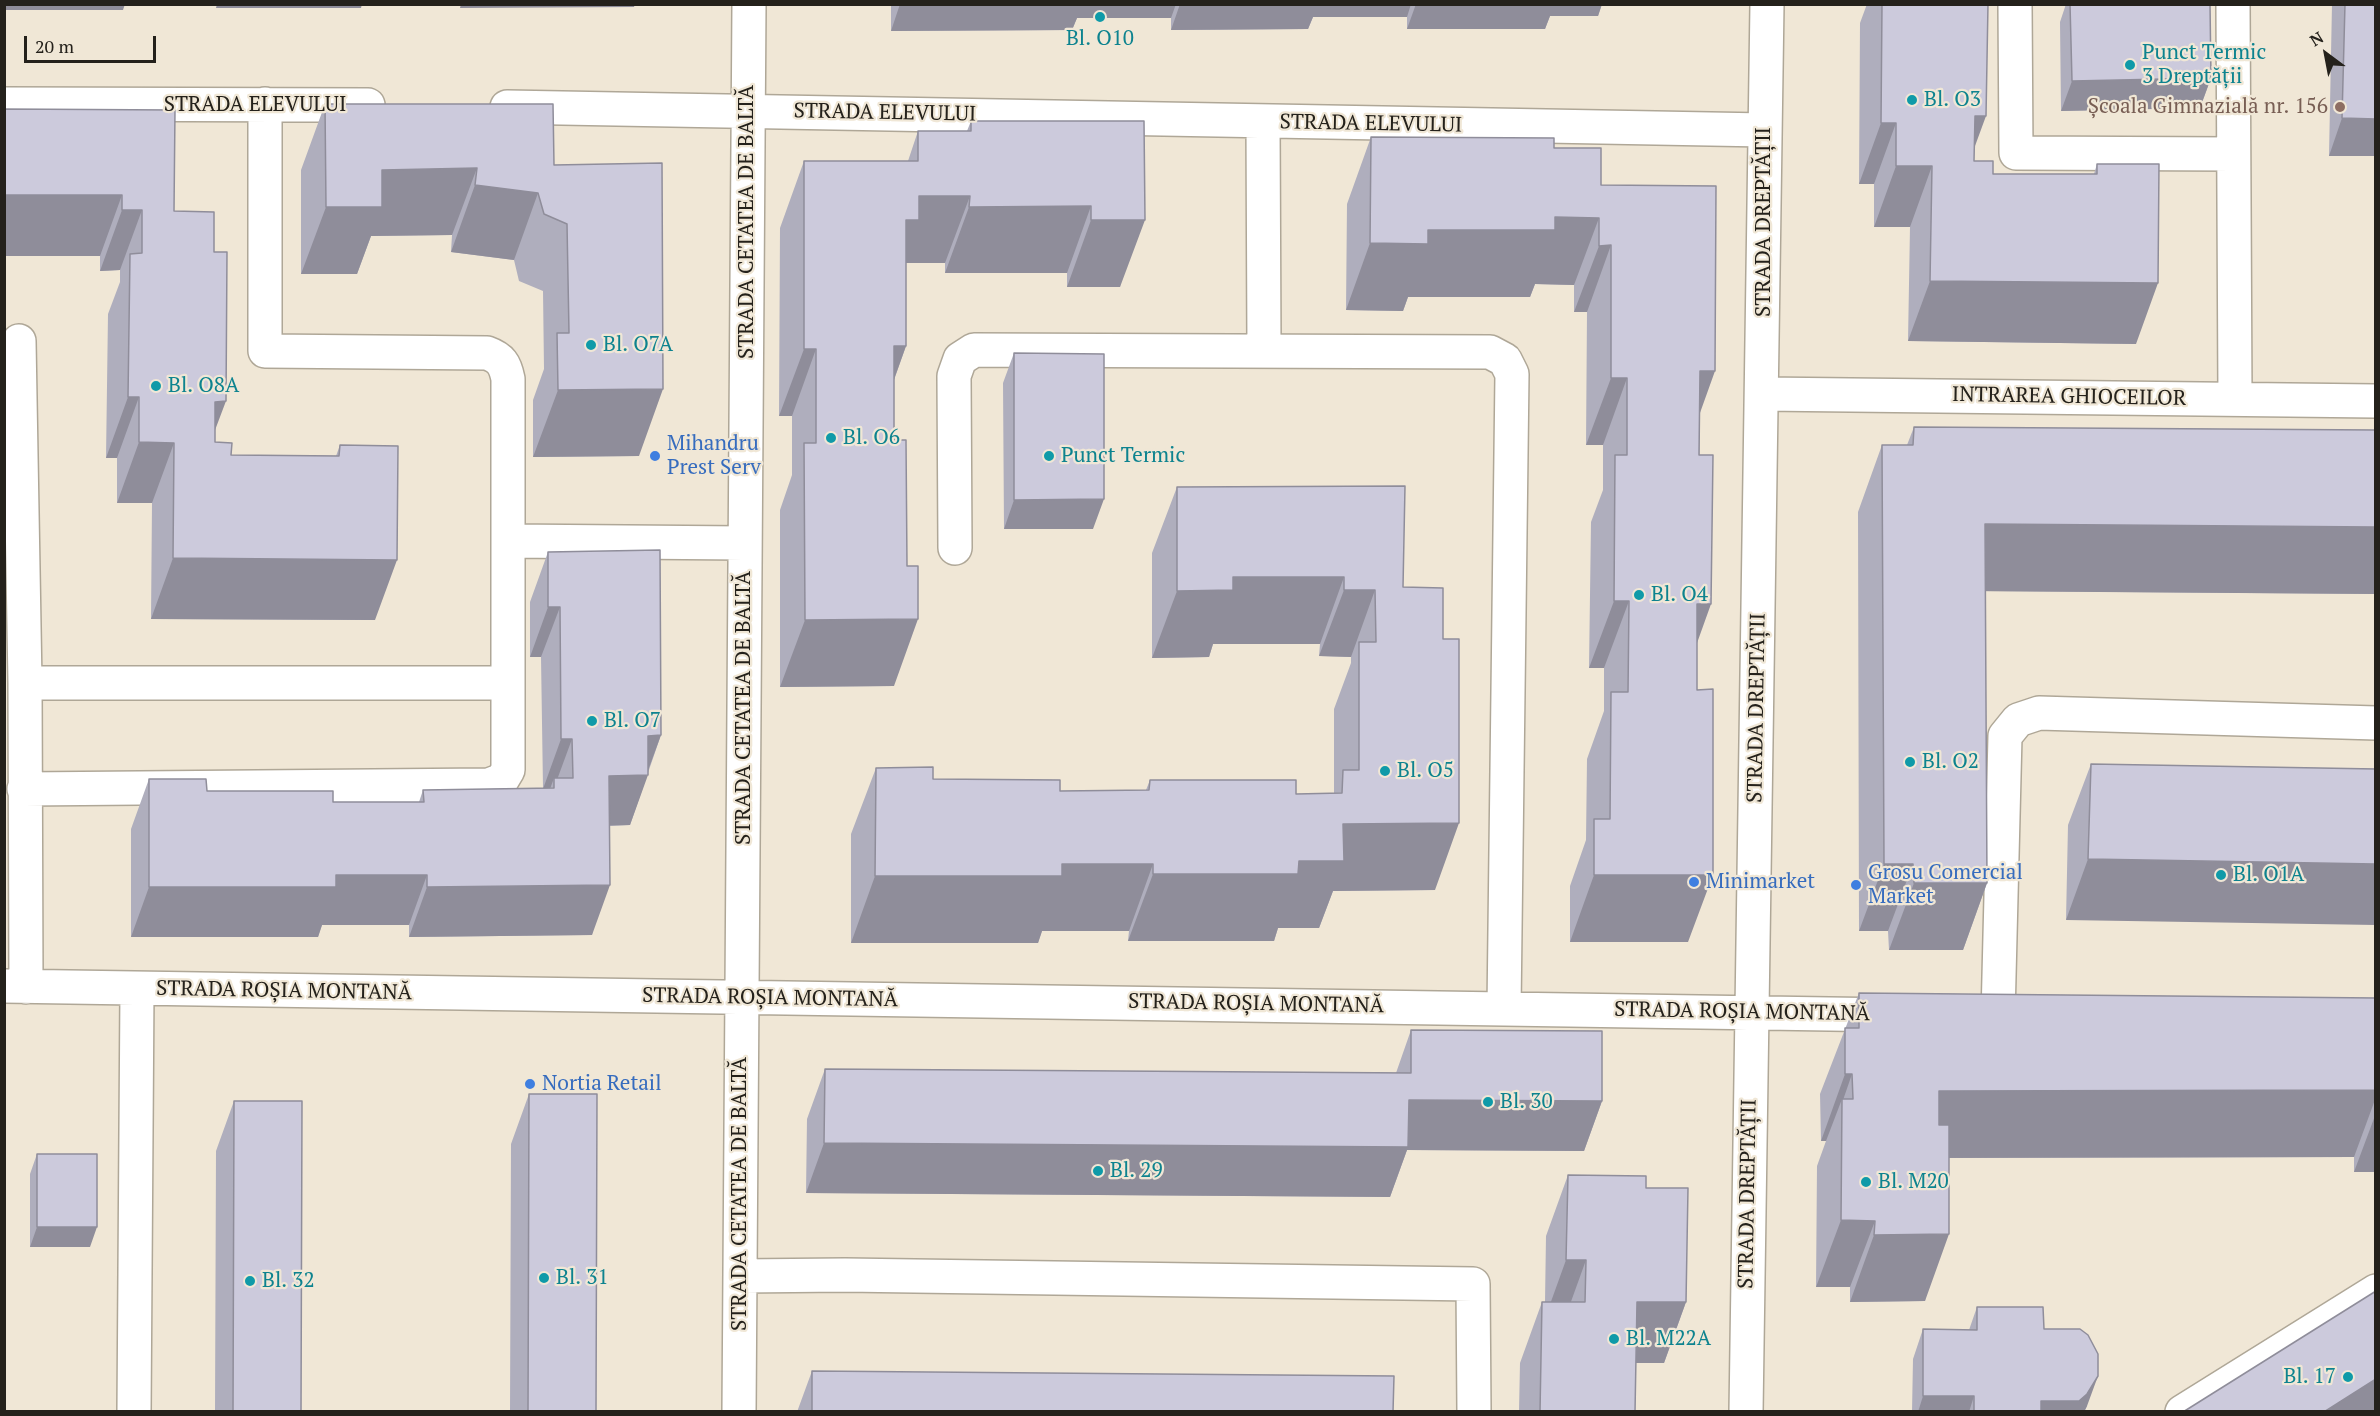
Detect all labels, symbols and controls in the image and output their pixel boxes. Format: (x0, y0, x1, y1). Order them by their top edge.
marker: Bl. O10 (1093, 10, 1107, 24)
scale bar (27, 24, 159, 62)
north arrow (2296, 24, 2356, 84)
place label: Bl. O10 (1066, 26, 1134, 52)
text: N (2305, 26, 2327, 51)
text: 20 m (35, 34, 74, 58)
place label: Punct Termic 3 Dreptății (2142, 40, 2266, 90)
marker: Punct Termic 3 Dreptății (2123, 58, 2137, 72)
street label: STRADA CETATEA DE BALTĂ (734, 85, 760, 359)
place label: Bl. O3 (1924, 87, 1981, 113)
street label: STRADA ELEVULUI (164, 92, 346, 118)
marker: Bl. O3 (1905, 93, 1919, 107)
place label: Școala Gimnazială nr. 156 (2088, 94, 2328, 120)
street label: STRADA ELEVULUI (793, 99, 977, 127)
marker: Școala Gimnazială nr. 156 (2333, 100, 2347, 114)
street label: STRADA ELEVULUI (1279, 110, 1463, 138)
street label: STRADA DREPTĂȚII (1751, 127, 1777, 317)
place label: Bl. O7A (603, 332, 673, 358)
marker: Bl. O7A (584, 338, 598, 352)
place label: Bl. O8A (168, 373, 239, 399)
marker: Bl. O8A (149, 379, 163, 393)
street label: INTRAREA GHIOCEILOR (1952, 382, 2186, 412)
place label: Bl. O6 (843, 425, 900, 451)
place label: Mihandru Prest Serv (667, 431, 761, 481)
marker: Bl. O6 (824, 431, 838, 445)
place label: Punct Termic (1061, 443, 1185, 469)
marker: Mihandru Prest Serv (648, 449, 662, 463)
marker: Punct Termic (1042, 449, 1056, 463)
street label: STRADA CETATEA DE BALTĂ (731, 571, 757, 845)
place label: Bl. O4 (1651, 582, 1708, 608)
marker: Bl. O4 (1632, 588, 1646, 602)
street label: STRADA DREPTĂȚII (1743, 613, 1771, 803)
place label: Bl. O7 (604, 708, 661, 734)
marker: Bl. O7 (585, 714, 599, 728)
place label: Bl. O2 (1922, 749, 1979, 775)
marker: Bl. O2 (1903, 755, 1917, 769)
place label: Bl. O5 (1397, 758, 1454, 784)
marker: Bl. O5 (1378, 764, 1392, 778)
place label: Grosu Comercial Market (1868, 860, 2023, 910)
place label: Bl. O1A (2233, 862, 2304, 888)
marker: Bl. O1A (2214, 868, 2228, 882)
place label: Minimarket (1706, 869, 1815, 895)
marker: Minimarket (1687, 875, 1701, 889)
marker: Grosu Comercial Market (1849, 878, 1863, 892)
street label: STRADA ROȘIA MONTANĂ (156, 976, 412, 1006)
street label: STRADA ROȘIA MONTANĂ (642, 983, 898, 1013)
street label: STRADA ROȘIA MONTANĂ (1128, 989, 1384, 1019)
street label: STRADA ROȘIA MONTANĂ (1614, 997, 1870, 1027)
street label: STRADA CETATEA DE BALTĂ (727, 1057, 753, 1331)
place label: Nortia Retail (542, 1071, 661, 1097)
marker: Nortia Retail (523, 1077, 537, 1091)
place label: Bl. 30 (1500, 1089, 1553, 1115)
marker: Bl. 30 (1481, 1095, 1495, 1109)
street label: STRADA DREPTĂȚII (1734, 1099, 1762, 1289)
place label: Bl. 29 (1110, 1158, 1163, 1184)
marker: Bl. 29 (1091, 1164, 1105, 1178)
place label: Bl. M20 (1878, 1169, 1949, 1195)
marker: Bl. M20 (1859, 1175, 1873, 1189)
place label: Bl. 31 (556, 1265, 609, 1291)
place label: Bl. 32 (262, 1268, 315, 1294)
marker: Bl. 31 (537, 1271, 551, 1285)
marker: Bl. 32 (243, 1274, 257, 1288)
place label: Bl. M22A (1626, 1326, 1711, 1352)
marker: Bl. M22A (1607, 1332, 1621, 1346)
place label: Bl. 17 (2283, 1364, 2336, 1390)
marker: Bl. 17 (2341, 1370, 2355, 1384)

